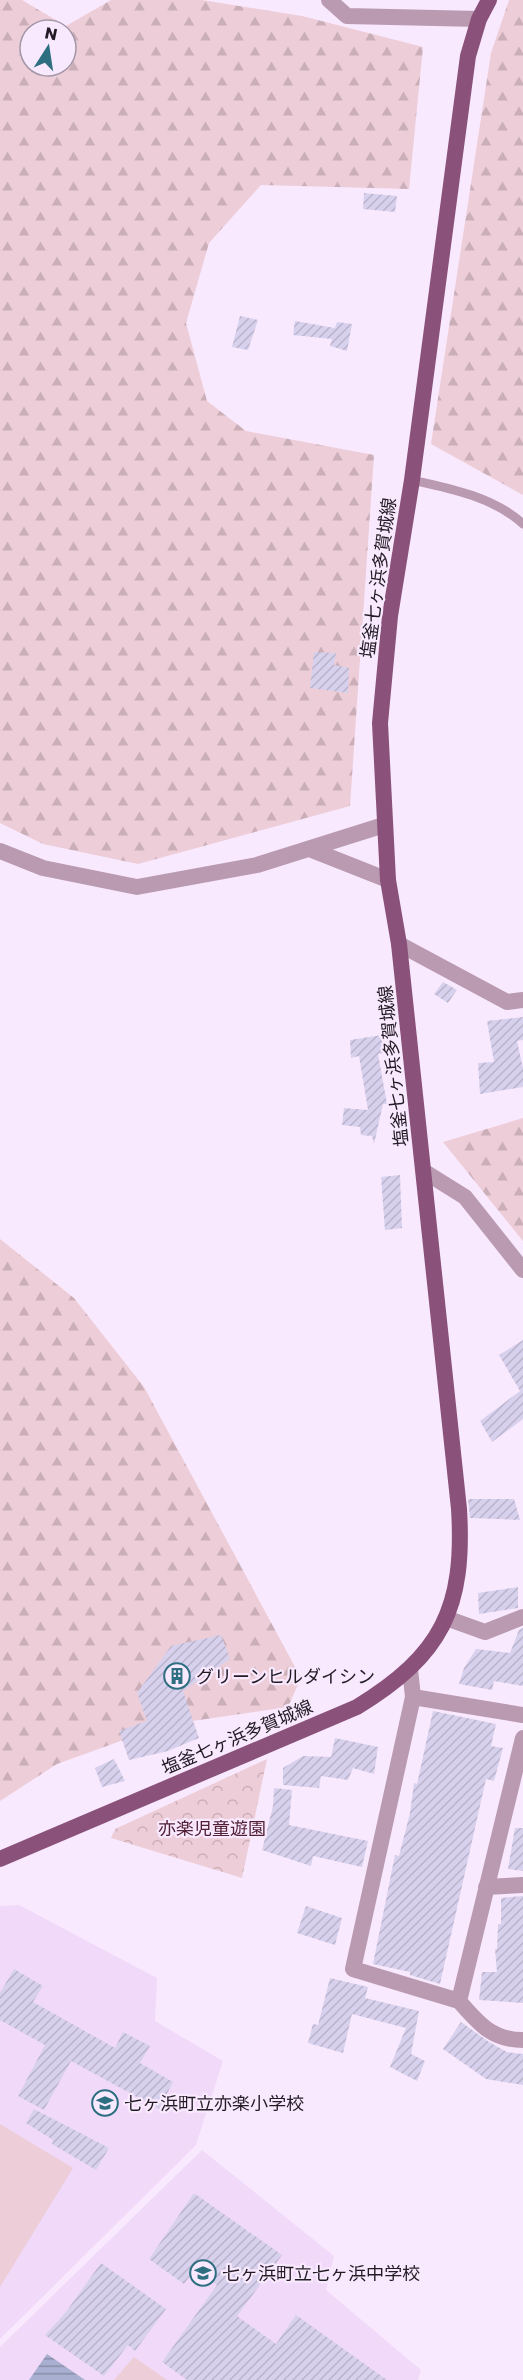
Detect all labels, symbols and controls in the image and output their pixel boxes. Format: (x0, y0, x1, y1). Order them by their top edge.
north arrow (18, 18, 78, 78)
text: N (43, 21, 59, 46)
street label: 塩釜七ヶ浜多賀城線 (354, 496, 402, 660)
street label: 塩釜七ヶ浜多賀城線 (372, 984, 414, 1148)
building icon: グリーンヒルダイシン (162, 1661, 192, 1691)
place label: グリーンヒルダイシン (196, 1664, 375, 1689)
street label: 塩釜七ヶ浜多賀城線 (158, 1694, 316, 1780)
park label: 亦楽児童遊園 (158, 1816, 266, 1841)
school or university icon: 七ヶ浜町立亦楽小学校 (90, 2088, 120, 2118)
place label: 七ヶ浜町立亦楽小学校 (124, 2091, 304, 2116)
school or university icon: 七ヶ浜町立七ヶ浜中学校 (188, 2258, 218, 2288)
place label: 七ヶ浜町立七ヶ浜中学校 (222, 2261, 420, 2286)

